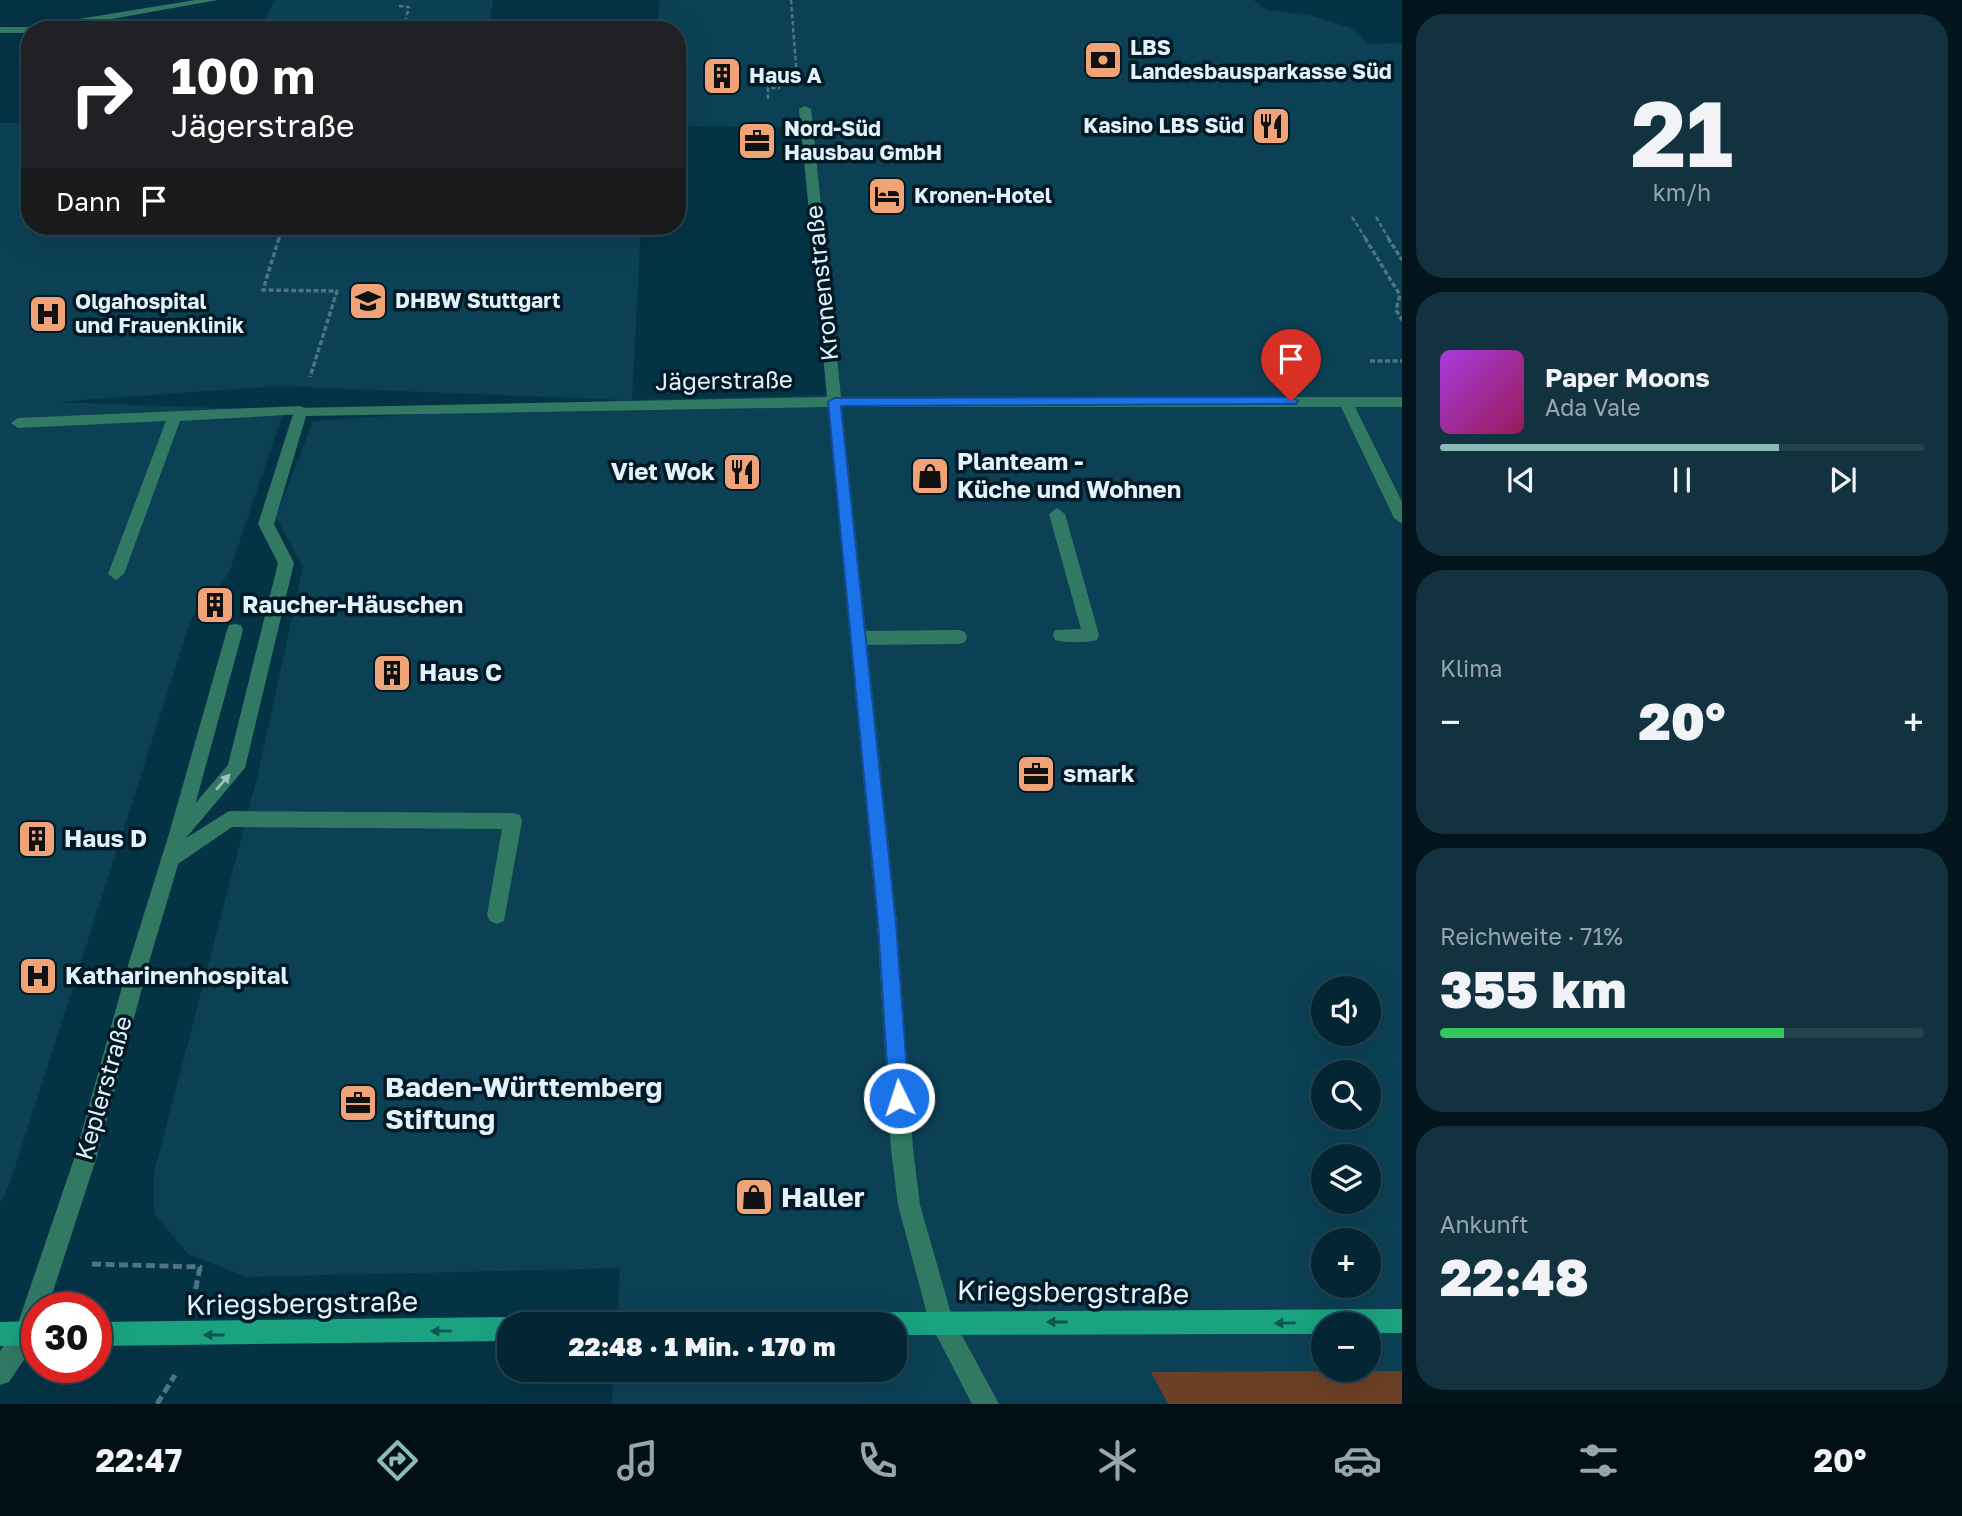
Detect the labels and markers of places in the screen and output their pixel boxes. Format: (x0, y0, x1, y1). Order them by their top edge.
place label: LBS Landesbausparkasse Süd (1130, 34, 1392, 84)
bank icon: LBS Landesbausparkasse Süd (1082, 39, 1124, 81)
building icon: Haus A (701, 55, 743, 97)
place label: Haus A (749, 62, 822, 88)
restaurant icon: Kasino LBS Süd (1250, 105, 1292, 147)
place label: Kasino LBS Süd (1083, 112, 1244, 138)
place label: Nord-Süd Hausbau GmbH (784, 115, 942, 165)
office icon: Nord-Süd Hausbau GmbH (736, 120, 778, 162)
hotel icon: Kronen-Hotel (866, 175, 908, 217)
place label: Kronen-Hotel (914, 182, 1052, 208)
school or university icon: DHBW Stuttgart (347, 280, 389, 322)
place label: DHBW Stuttgart (395, 287, 560, 313)
place label: Olgahospital und Frauenklinik (75, 288, 244, 338)
hospital icon: Olgahospital und Frauenklinik (27, 293, 69, 335)
pin (1261, 329, 1321, 401)
place label: Planteam - Küche und Wohnen (957, 446, 1181, 503)
restaurant icon: Viet Wok (721, 451, 763, 493)
shop icon: Planteam - Küche und Wohnen (909, 455, 951, 497)
place label: Viet Wok (611, 456, 715, 485)
building icon: Raucher-Häuschen (194, 584, 236, 626)
place label: Raucher-Häuschen (242, 589, 463, 618)
building icon: Haus C (371, 652, 413, 694)
place label: Haus C (419, 657, 502, 686)
office icon: smark (1015, 753, 1057, 795)
place label: smark (1063, 758, 1135, 787)
building icon: Haus D (16, 818, 58, 860)
place label: Haus D (64, 823, 147, 852)
hospital icon: Katharinenhospital (17, 955, 59, 997)
place label: Katharinenhospital (65, 960, 289, 989)
place label: Baden-Württemberg Stiftung (385, 1070, 663, 1135)
office icon: Baden-Württemberg Stiftung (337, 1082, 379, 1124)
shop icon: Haller (733, 1176, 775, 1218)
place label: Haller (781, 1180, 865, 1213)

